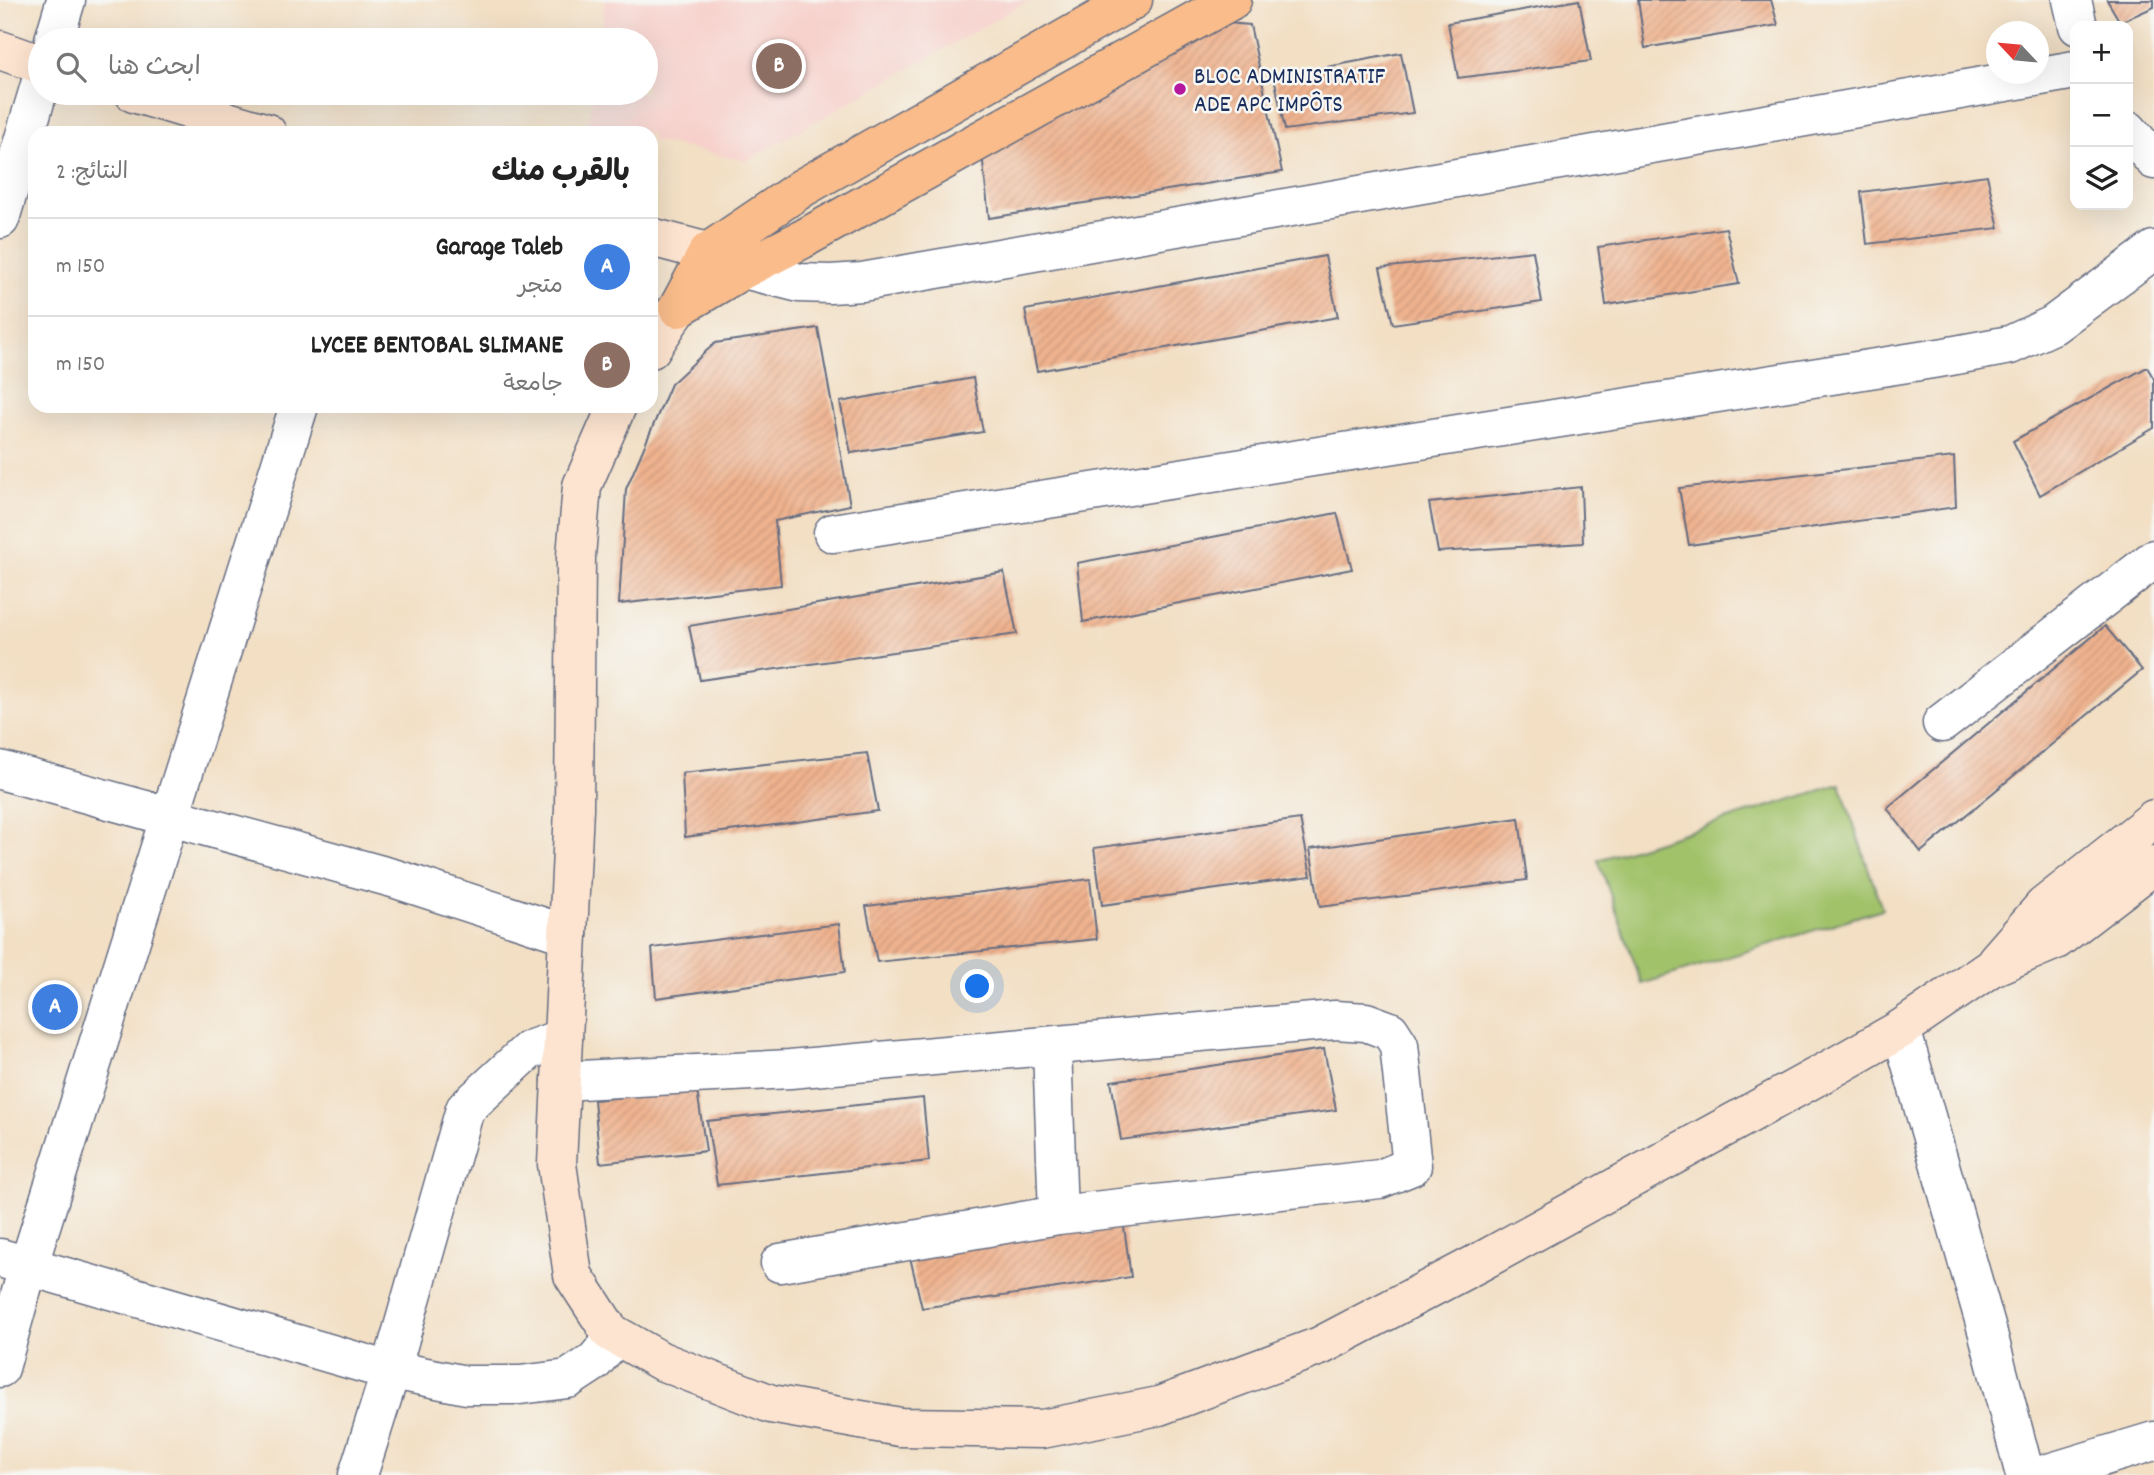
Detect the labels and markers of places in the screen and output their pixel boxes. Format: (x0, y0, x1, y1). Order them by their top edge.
pin: B (756, 40, 802, 92)
place label: BLOC ADMINISTRATIF ADE APC IMPÔTS (1194, 61, 1386, 123)
marker: BLOC ADMINISTRATIF ADE APC IMPÔTS (1172, 81, 1188, 97)
pin: A (32, 981, 78, 1033)

